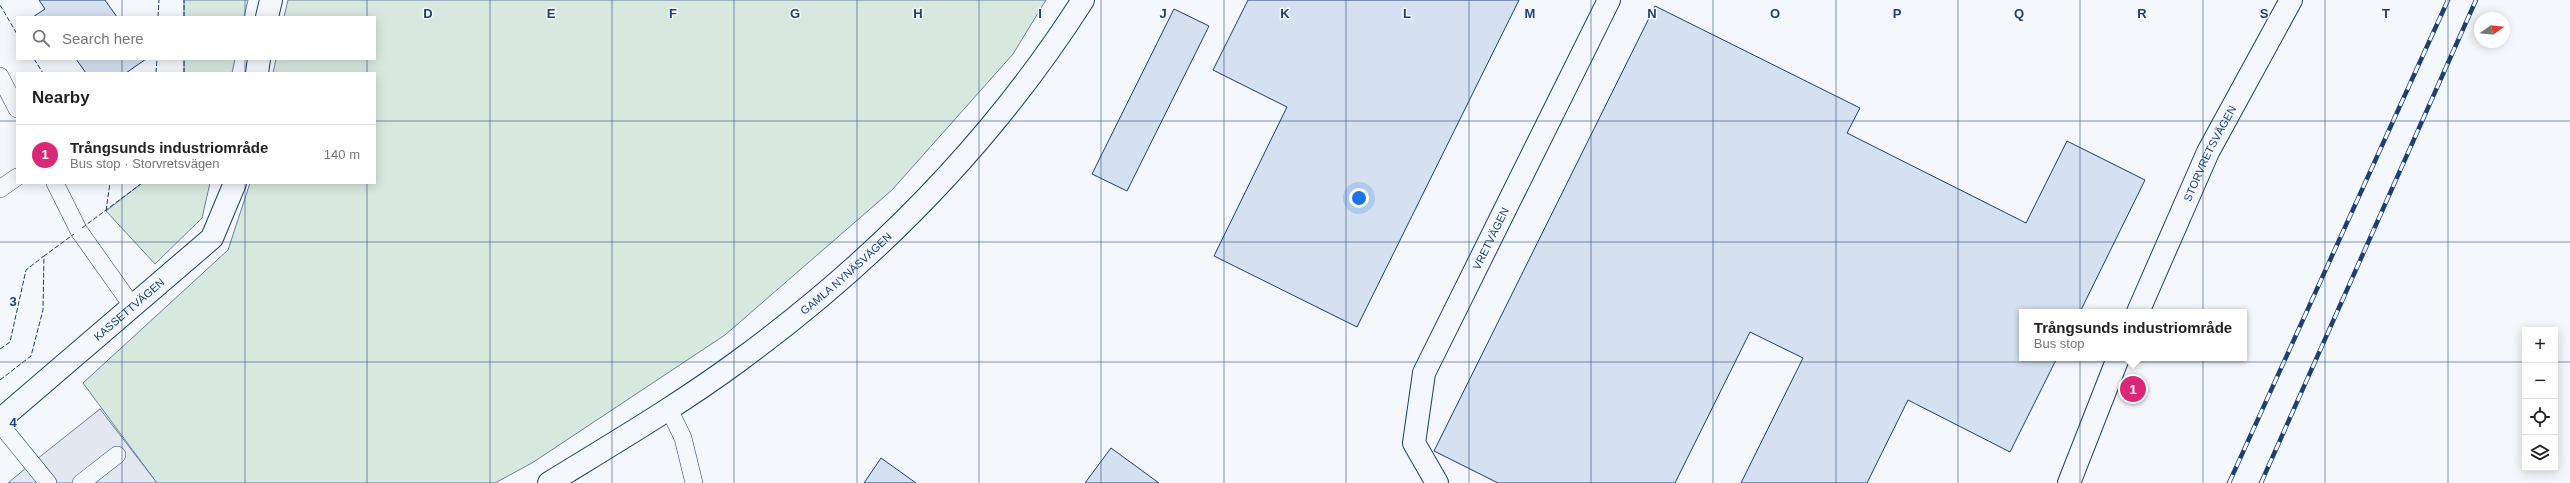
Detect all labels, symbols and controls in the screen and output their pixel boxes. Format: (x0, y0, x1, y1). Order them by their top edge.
text: D (423, 6, 433, 21)
text: E (547, 6, 556, 21)
text: F (669, 6, 677, 21)
text: G (790, 6, 800, 21)
text: H (913, 6, 923, 21)
text: I (1038, 6, 1042, 21)
text: J (1159, 6, 1167, 21)
text: K (1280, 6, 1290, 21)
text: L (1403, 6, 1411, 21)
text: M (1525, 6, 1535, 21)
text: N (1647, 6, 1657, 21)
text: O (1770, 6, 1780, 21)
text: P (1893, 6, 1902, 21)
text: Q (2014, 6, 2024, 21)
text: R (2137, 6, 2147, 21)
text: S (2260, 6, 2269, 21)
text: T (2382, 6, 2390, 21)
north arrow (2474, 12, 2510, 48)
search box (16, 16, 376, 60)
icon: search (30, 27, 52, 49)
text: Search here (62, 30, 144, 47)
text: Nearby (32, 88, 90, 107)
street label: STORVRETSVÄGEN (2181, 103, 2238, 203)
text: Trångsunds industriområde (70, 139, 268, 156)
text: 1 (41, 147, 49, 162)
text: 140 m (324, 147, 360, 162)
text: Bus stop · Storvretsvägen (70, 156, 220, 171)
your location (1349, 188, 1369, 208)
street label: VRETVÄGEN (1470, 205, 1511, 272)
street label: GAMLA NYNÄSVÄGEN (798, 230, 894, 317)
street label: KASSETTVÄGEN (91, 276, 167, 343)
text: 3 (9, 294, 17, 309)
popup (2019, 309, 2247, 361)
text: Trångsunds industriområde (2034, 319, 2232, 336)
map controls (2522, 327, 2558, 471)
button: + (2522, 327, 2558, 363)
text: Bus stop (2034, 336, 2084, 351)
button: − (2522, 363, 2558, 399)
pin: 1 (2120, 374, 2146, 404)
button: locate (2522, 399, 2558, 435)
text: 4 (9, 415, 17, 430)
button: layers (2522, 435, 2558, 471)

